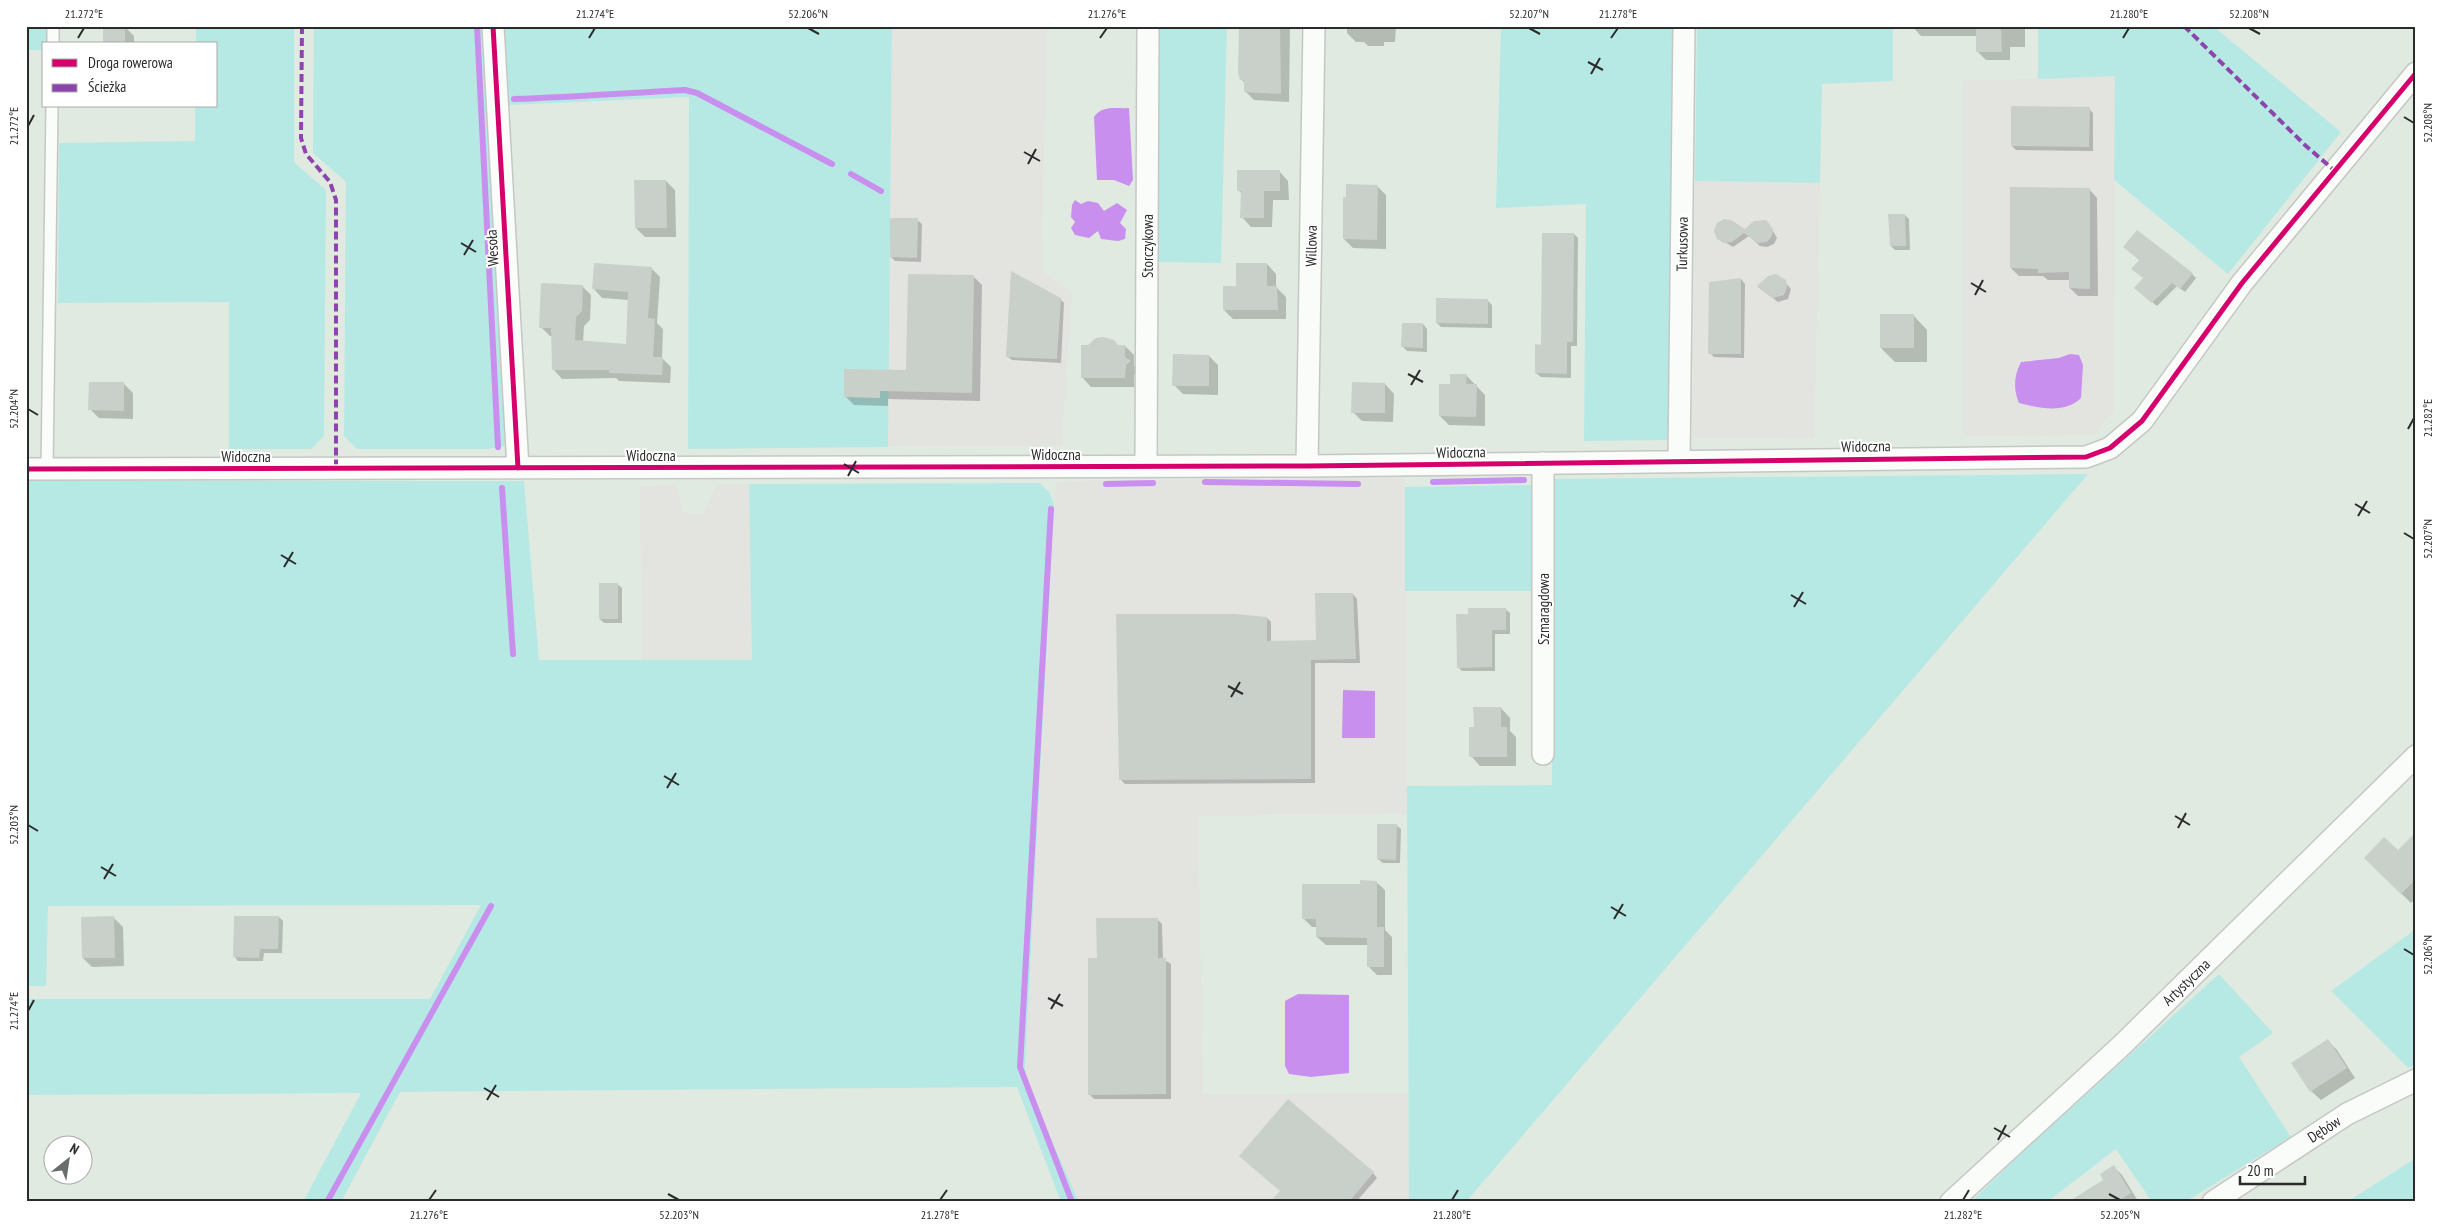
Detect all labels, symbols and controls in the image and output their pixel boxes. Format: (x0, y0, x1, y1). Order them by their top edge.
text: 21.272°E (65, 6, 103, 21)
text: 21.274°E (576, 6, 614, 21)
text: 52.206°N (788, 6, 828, 21)
text: 21.276°E (1088, 6, 1126, 21)
text: 52.207°N (1509, 6, 1549, 21)
text: 21.278°E (1599, 6, 1637, 21)
text: 21.280°E (2110, 6, 2148, 21)
text: 52.208°N (2229, 6, 2269, 21)
legend (42, 42, 218, 108)
text: Droga rowerowa (88, 53, 173, 72)
text: Ścieżka (88, 77, 126, 96)
text: 52.208°N (2420, 103, 2435, 143)
text: 21.272°E (6, 107, 21, 145)
street label: Storczykowa (1138, 214, 1157, 278)
street label: Turkusowa (1672, 217, 1692, 271)
street label: Willowa (1301, 225, 1321, 267)
street label: Wesoła (482, 229, 502, 267)
text: 52.204°N (6, 389, 21, 429)
text: 21.282°E (2420, 399, 2435, 437)
street label: Widoczna (1841, 436, 1891, 456)
street label: Widoczna (1436, 442, 1486, 462)
street label: Widoczna (1031, 445, 1081, 464)
street label: Widoczna (626, 446, 676, 465)
street label: Widoczna (221, 447, 271, 466)
text: 52.207°N (2420, 519, 2435, 559)
street label: Szmaragdowa (1534, 573, 1553, 645)
text: 52.203°N (6, 805, 21, 845)
text: 52.206°N (2420, 935, 2435, 975)
street label: Artystyczna (2158, 955, 2214, 1009)
text: 21.274°E (6, 992, 21, 1030)
street label: Dębów (2304, 1111, 2344, 1147)
north arrow (42, 1136, 92, 1186)
text: N (67, 1139, 82, 1158)
scale bar (2240, 1153, 2304, 1185)
text: 20 m (2247, 1161, 2273, 1180)
text: 21.276°E (410, 1207, 448, 1222)
text: 52.203°N (659, 1207, 699, 1222)
text: 21.278°E (921, 1207, 959, 1222)
text: 21.280°E (1433, 1207, 1471, 1222)
text: 21.282°E (1944, 1207, 1982, 1222)
text: 52.205°N (2100, 1207, 2140, 1222)

